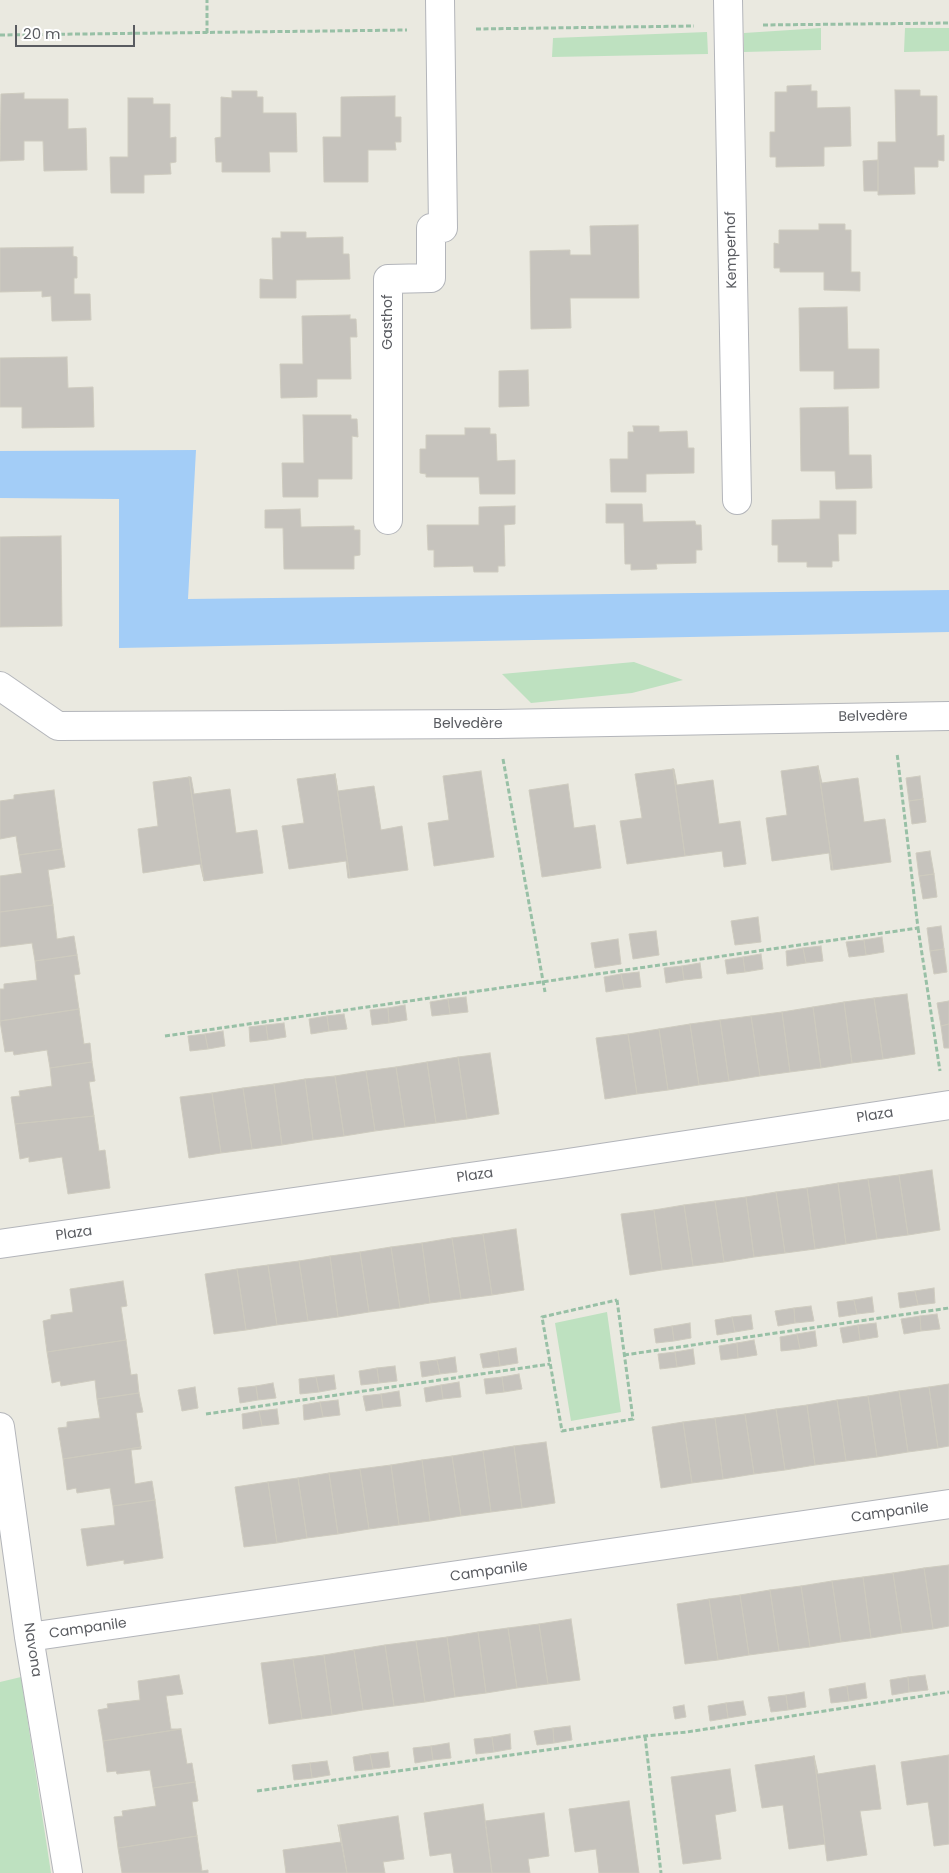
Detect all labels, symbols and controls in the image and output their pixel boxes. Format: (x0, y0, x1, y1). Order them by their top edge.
scale bar (18, 15, 138, 47)
text: 20 m (23, 23, 61, 44)
street label: Kemperhof (723, 211, 741, 289)
street label: Gasthof (380, 294, 396, 350)
street label: Belvedère (838, 708, 908, 726)
street label: Belvedère (433, 716, 503, 732)
street label: Plaza (855, 1105, 895, 1127)
street label: Plaza (456, 1165, 494, 1187)
street label: Plaza (55, 1223, 93, 1245)
street label: Campanile (850, 1499, 930, 1527)
street label: Campanile (449, 1558, 529, 1586)
street label: Campanile (48, 1615, 128, 1643)
street label: Navona (19, 1622, 45, 1678)

